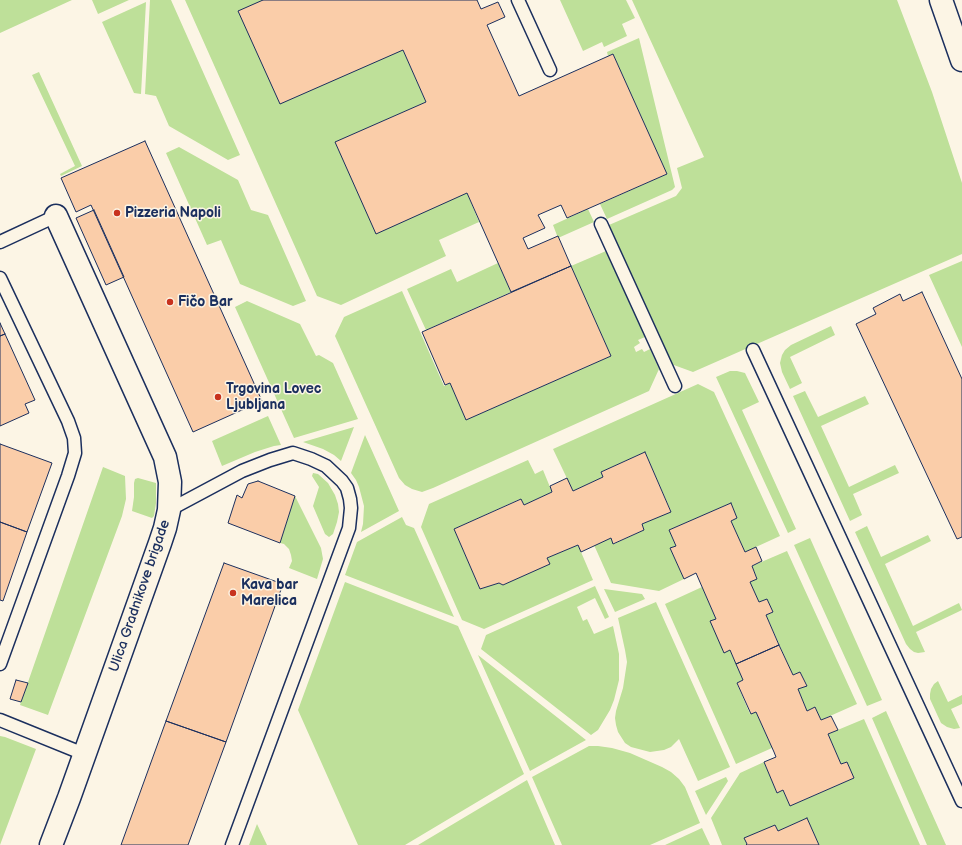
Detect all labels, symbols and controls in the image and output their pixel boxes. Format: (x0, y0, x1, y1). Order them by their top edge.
place label: Pizzeria Napoli (125, 205, 221, 221)
marker: Pizzeria Napoli (112, 208, 122, 218)
place label: Fičo Bar (178, 294, 233, 310)
marker: Fičo Bar (165, 297, 175, 307)
place label: Trgovina Lovec Ljubljana (226, 381, 321, 414)
marker: Trgovina Lovec Ljubljana (213, 392, 223, 402)
street label: Ulica Gradnikove brigade (106, 518, 174, 674)
place label: Kava bar Marelica (241, 577, 298, 610)
marker: Kava bar Marelica (228, 588, 238, 598)

